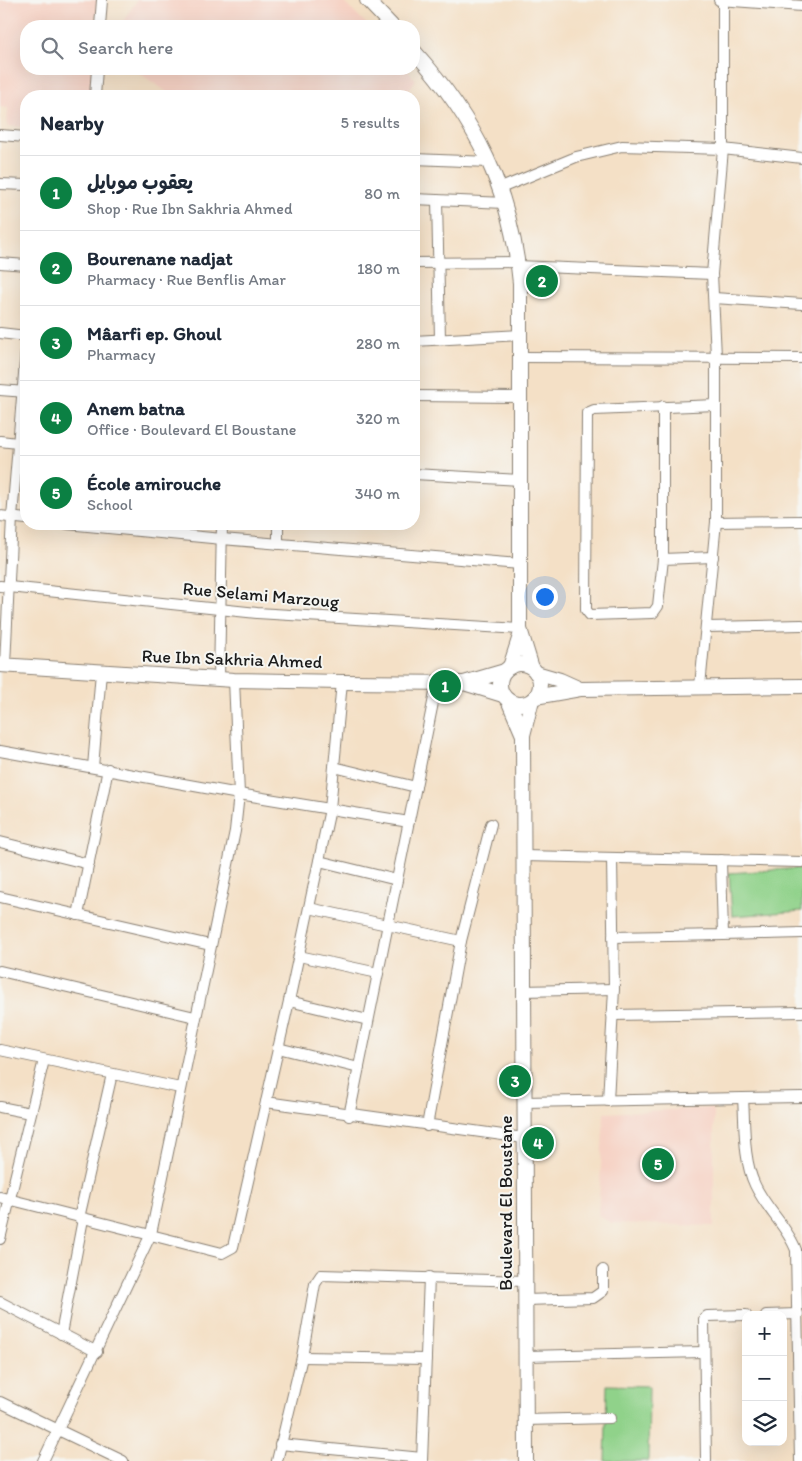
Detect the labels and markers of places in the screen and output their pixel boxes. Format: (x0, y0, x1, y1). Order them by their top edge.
pin: 2 (526, 262, 558, 300)
pin: 1 (429, 667, 461, 705)
pin: 3 (499, 1062, 531, 1100)
pin: 4 (522, 1124, 554, 1162)
pin: 5 (642, 1145, 674, 1183)

